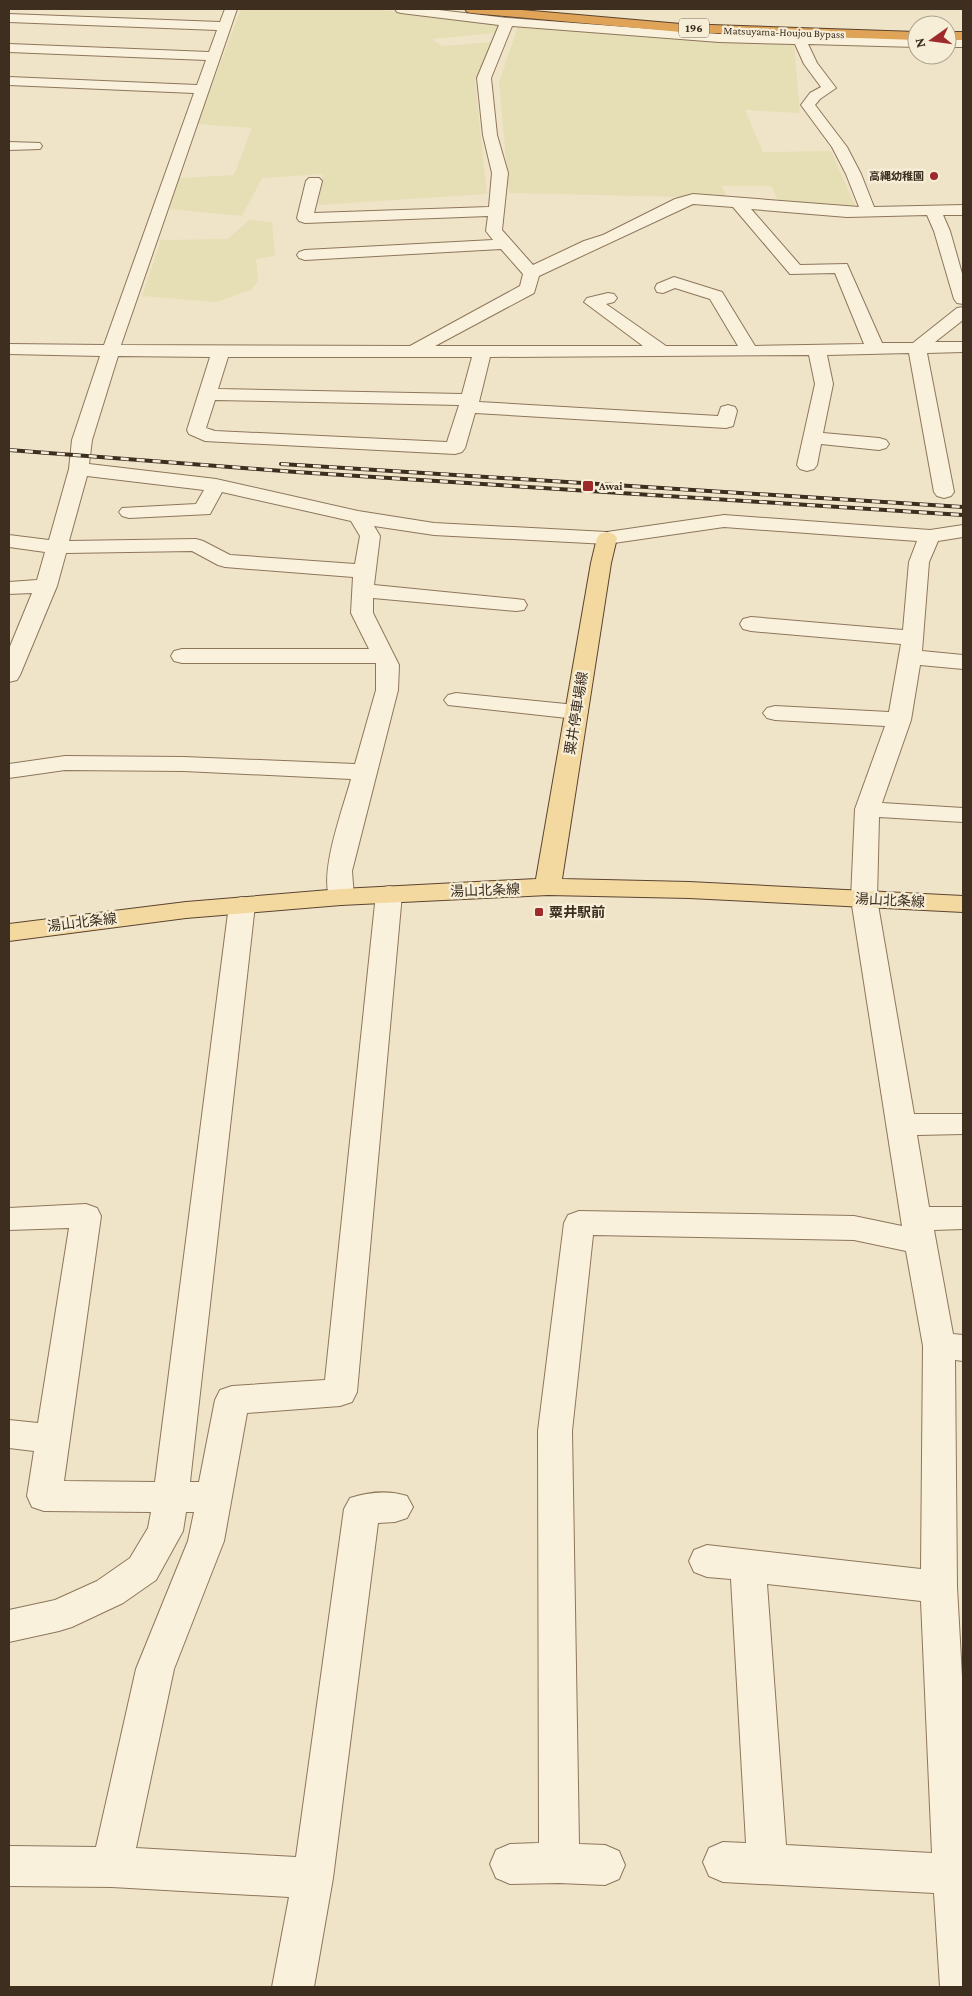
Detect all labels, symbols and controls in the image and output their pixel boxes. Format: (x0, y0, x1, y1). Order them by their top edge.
north arrow (907, 15, 957, 65)
road number: 196 (679, 18, 709, 38)
street label: Matsuyama-Houjou Bypass (723, 24, 845, 41)
text: N (910, 36, 928, 50)
place label: 高縄幼稚園 (869, 170, 924, 182)
marker: 高縄幼稚園 (928, 170, 940, 182)
marker: Awai (581, 479, 595, 493)
place label: Awai (598, 480, 623, 492)
street label: 粟井停車場線 (562, 670, 590, 756)
street label: 湯山北条線 (450, 881, 520, 899)
street label: 湯山北条線 (855, 890, 925, 910)
place label: 粟井駅前 (549, 904, 605, 920)
marker: 粟井駅前 (533, 906, 545, 918)
street label: 湯山北条線 (46, 910, 118, 934)

